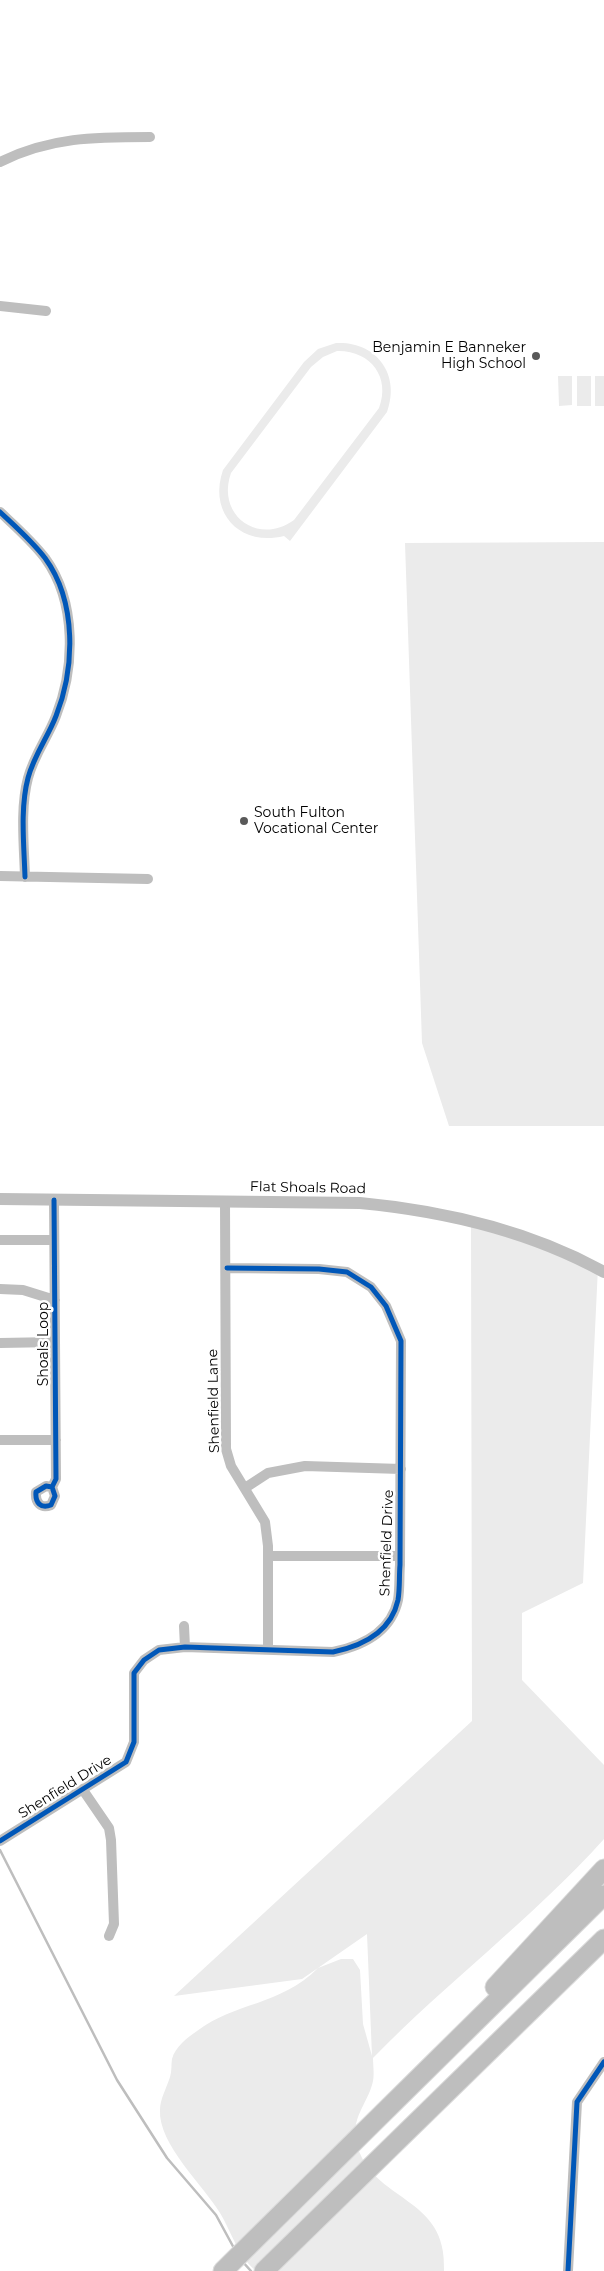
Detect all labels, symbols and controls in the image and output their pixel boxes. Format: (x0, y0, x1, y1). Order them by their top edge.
place label: Benjamin E Banneker High School (372, 340, 526, 372)
marker: Benjamin E Banneker High School (530, 350, 542, 362)
place label: South Fulton Vocational Center (254, 805, 378, 838)
marker: South Fulton Vocational Center (238, 815, 250, 827)
street label: Flat Shoals Road (250, 1179, 366, 1197)
street label: Shoals Loop (36, 1302, 52, 1386)
street label: Shenfield Lane (205, 1349, 223, 1453)
street label: Shenfield Drive (377, 1489, 397, 1597)
street label: Shenfield Drive (15, 1752, 115, 1822)

